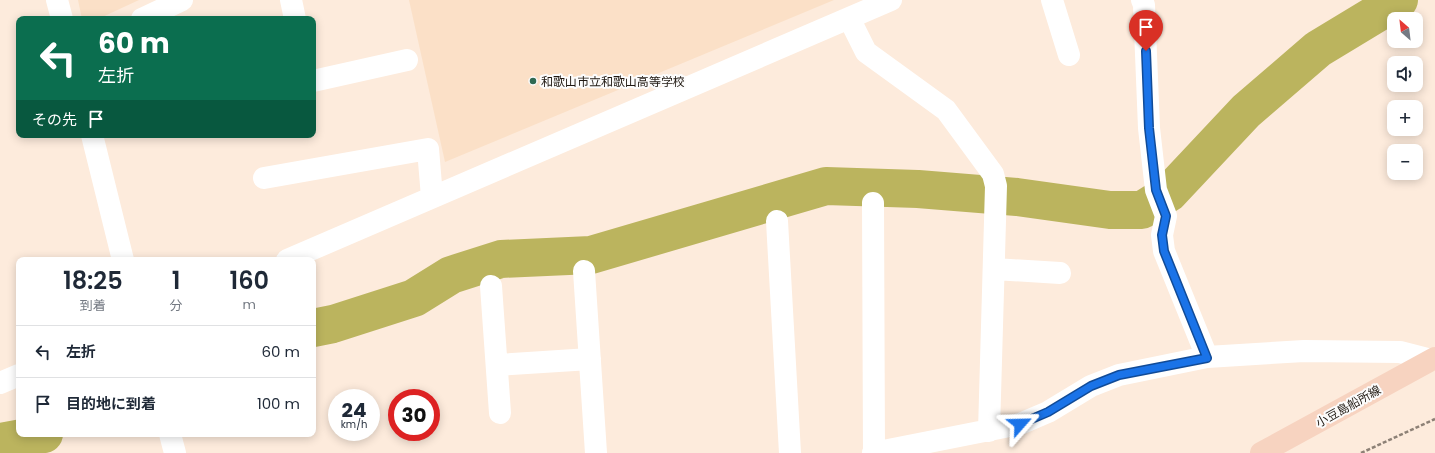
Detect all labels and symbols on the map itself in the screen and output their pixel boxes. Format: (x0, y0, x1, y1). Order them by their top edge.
pin (1129, 10, 1163, 51)
north arrow (1387, 12, 1423, 48)
place label: 和歌山市立和歌山高等学校 (541, 73, 685, 90)
marker: 和歌山市立和歌山高等学校 (528, 76, 538, 86)
street label: 小豆島船所線 (1312, 381, 1384, 431)
speed limit sign: 30 (388, 389, 440, 441)
position arrow (999, 403, 1041, 445)

